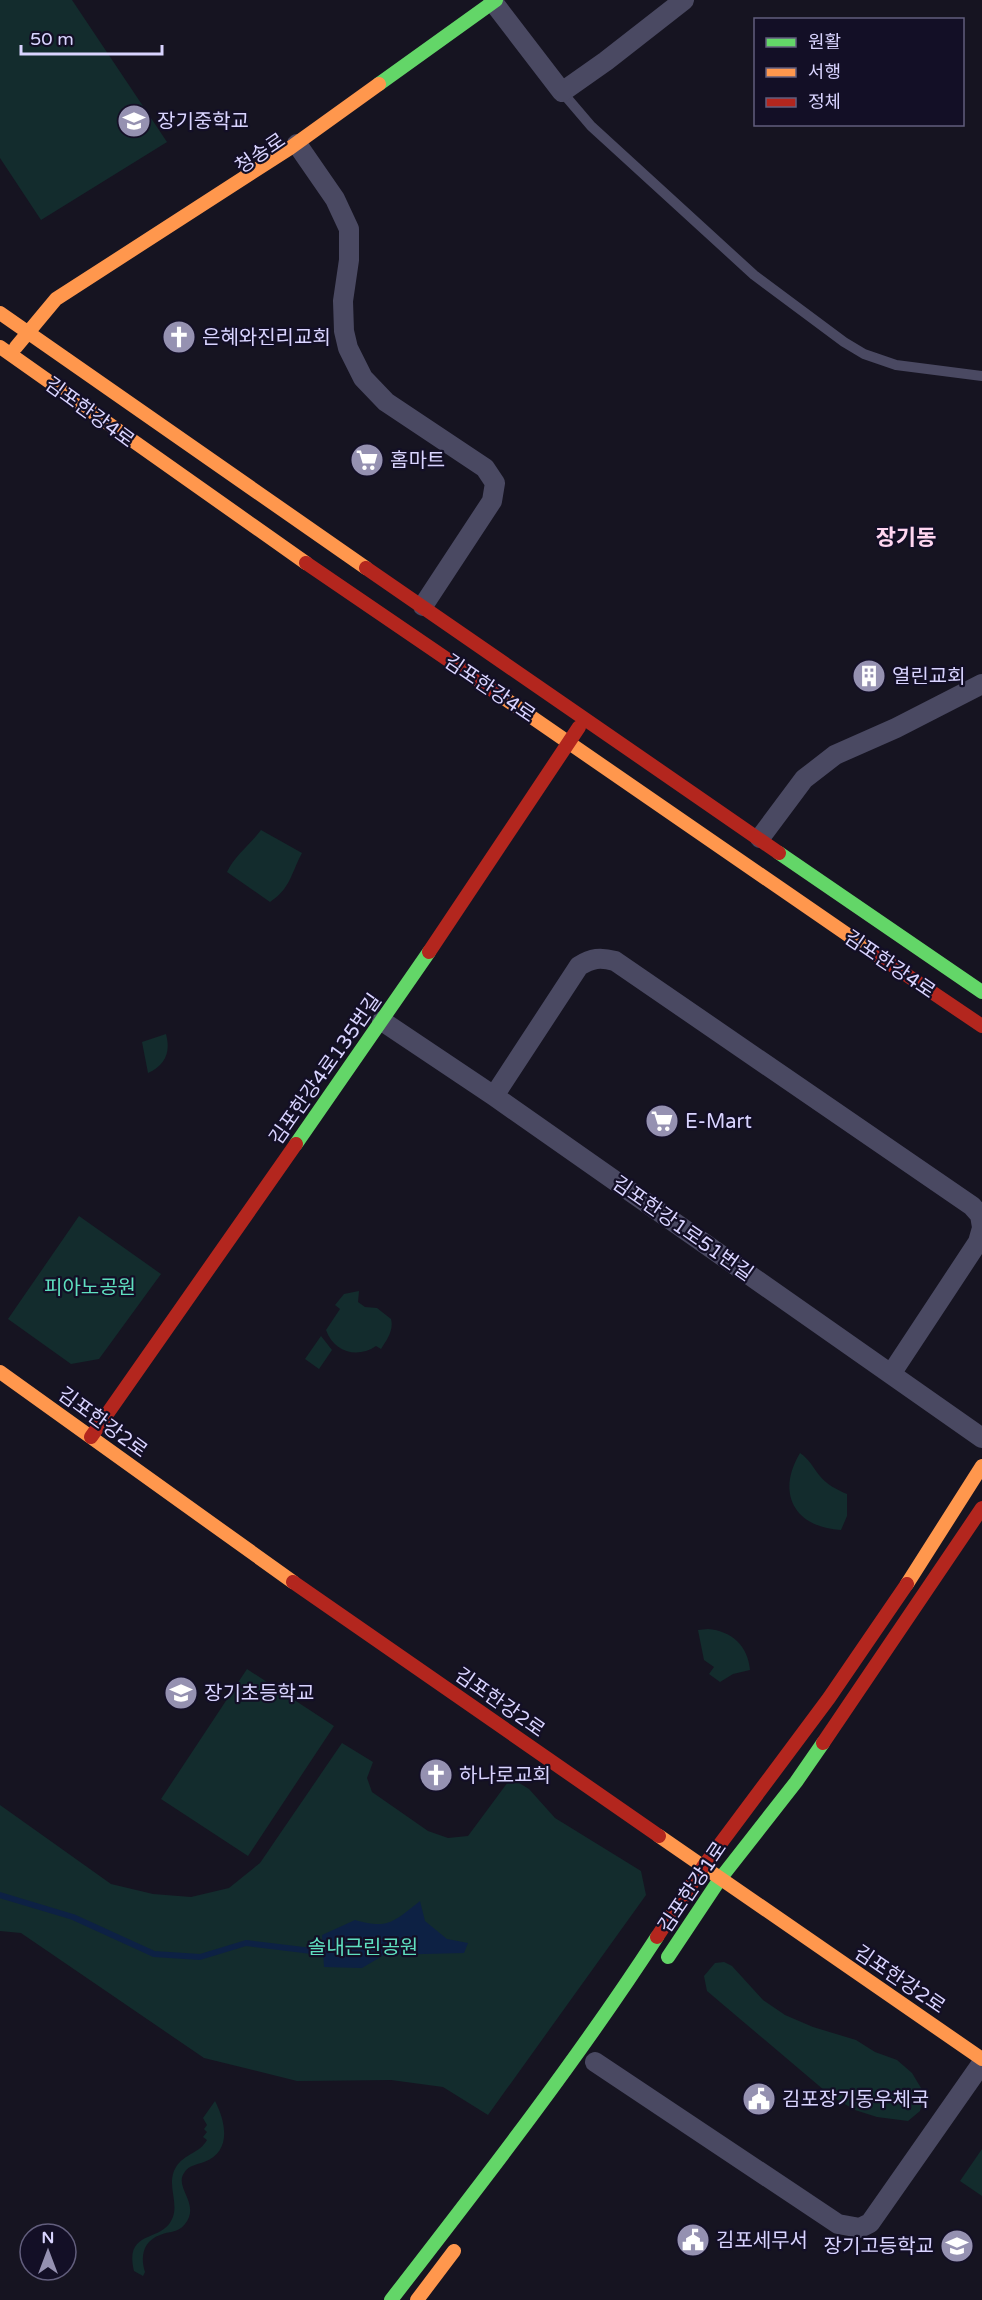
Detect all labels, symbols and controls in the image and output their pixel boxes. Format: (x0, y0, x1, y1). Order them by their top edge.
scale bar (21, 18, 162, 56)
legend (754, 18, 964, 126)
text: 50 m (30, 28, 74, 50)
text: 원활 (808, 31, 841, 53)
text: 서행 (808, 61, 841, 83)
text: 정체 (808, 91, 841, 113)
school or university icon: 장기중학교 (116, 103, 152, 139)
place label: 장기중학교 (157, 110, 249, 134)
street label: 청송로 (231, 128, 290, 179)
church icon: 은혜와진리교회 (161, 319, 197, 355)
place label: 은혜와진리교회 (202, 326, 331, 350)
street label: 김포한강4로 (40, 372, 139, 453)
supermarket icon: 홈마트 (349, 442, 385, 478)
place label: 홈마트 (390, 449, 445, 473)
district label: 장기동 (876, 525, 936, 551)
street label: 김포한강4로 (439, 650, 539, 728)
building icon: 열린교회 (851, 658, 887, 694)
place label: 열린교회 (892, 665, 966, 689)
street label: 김포한강4로 (839, 926, 939, 1004)
street label: 김포한강4로135번길 (265, 989, 387, 1150)
supermarket icon: E-Mart (644, 1103, 680, 1139)
place label: E-Mart (685, 1110, 752, 1134)
street label: 김포한강1로51번길 (607, 1171, 757, 1286)
park label: 피아노공원 (44, 1276, 136, 1300)
street label: 김포한강2로 (53, 1382, 152, 1463)
street label: 김포한강2로 (450, 1663, 549, 1743)
school or university icon: 장기초등학교 (163, 1675, 199, 1711)
place label: 장기초등학교 (204, 1682, 314, 1706)
church icon: 하나로교회 (418, 1757, 454, 1793)
place label: 하나로교회 (459, 1764, 551, 1788)
street label: 김포한강1로 (654, 1838, 732, 1938)
park label: 솔내근린공원 (308, 1936, 418, 1960)
street label: 김포한강2로 (849, 1941, 949, 2019)
public building icon: 김포장기동우체국 (741, 2081, 777, 2117)
place label: 김포장기동우체국 (782, 2088, 929, 2112)
north arrow (18, 2222, 78, 2282)
public building icon: 김포세무서 (675, 2222, 711, 2258)
text: N (42, 2228, 54, 2248)
school or university icon: 장기고등학교 (939, 2228, 975, 2264)
place label: 김포세무서 (716, 2229, 808, 2253)
place label: 장기고등학교 (824, 2235, 934, 2259)

